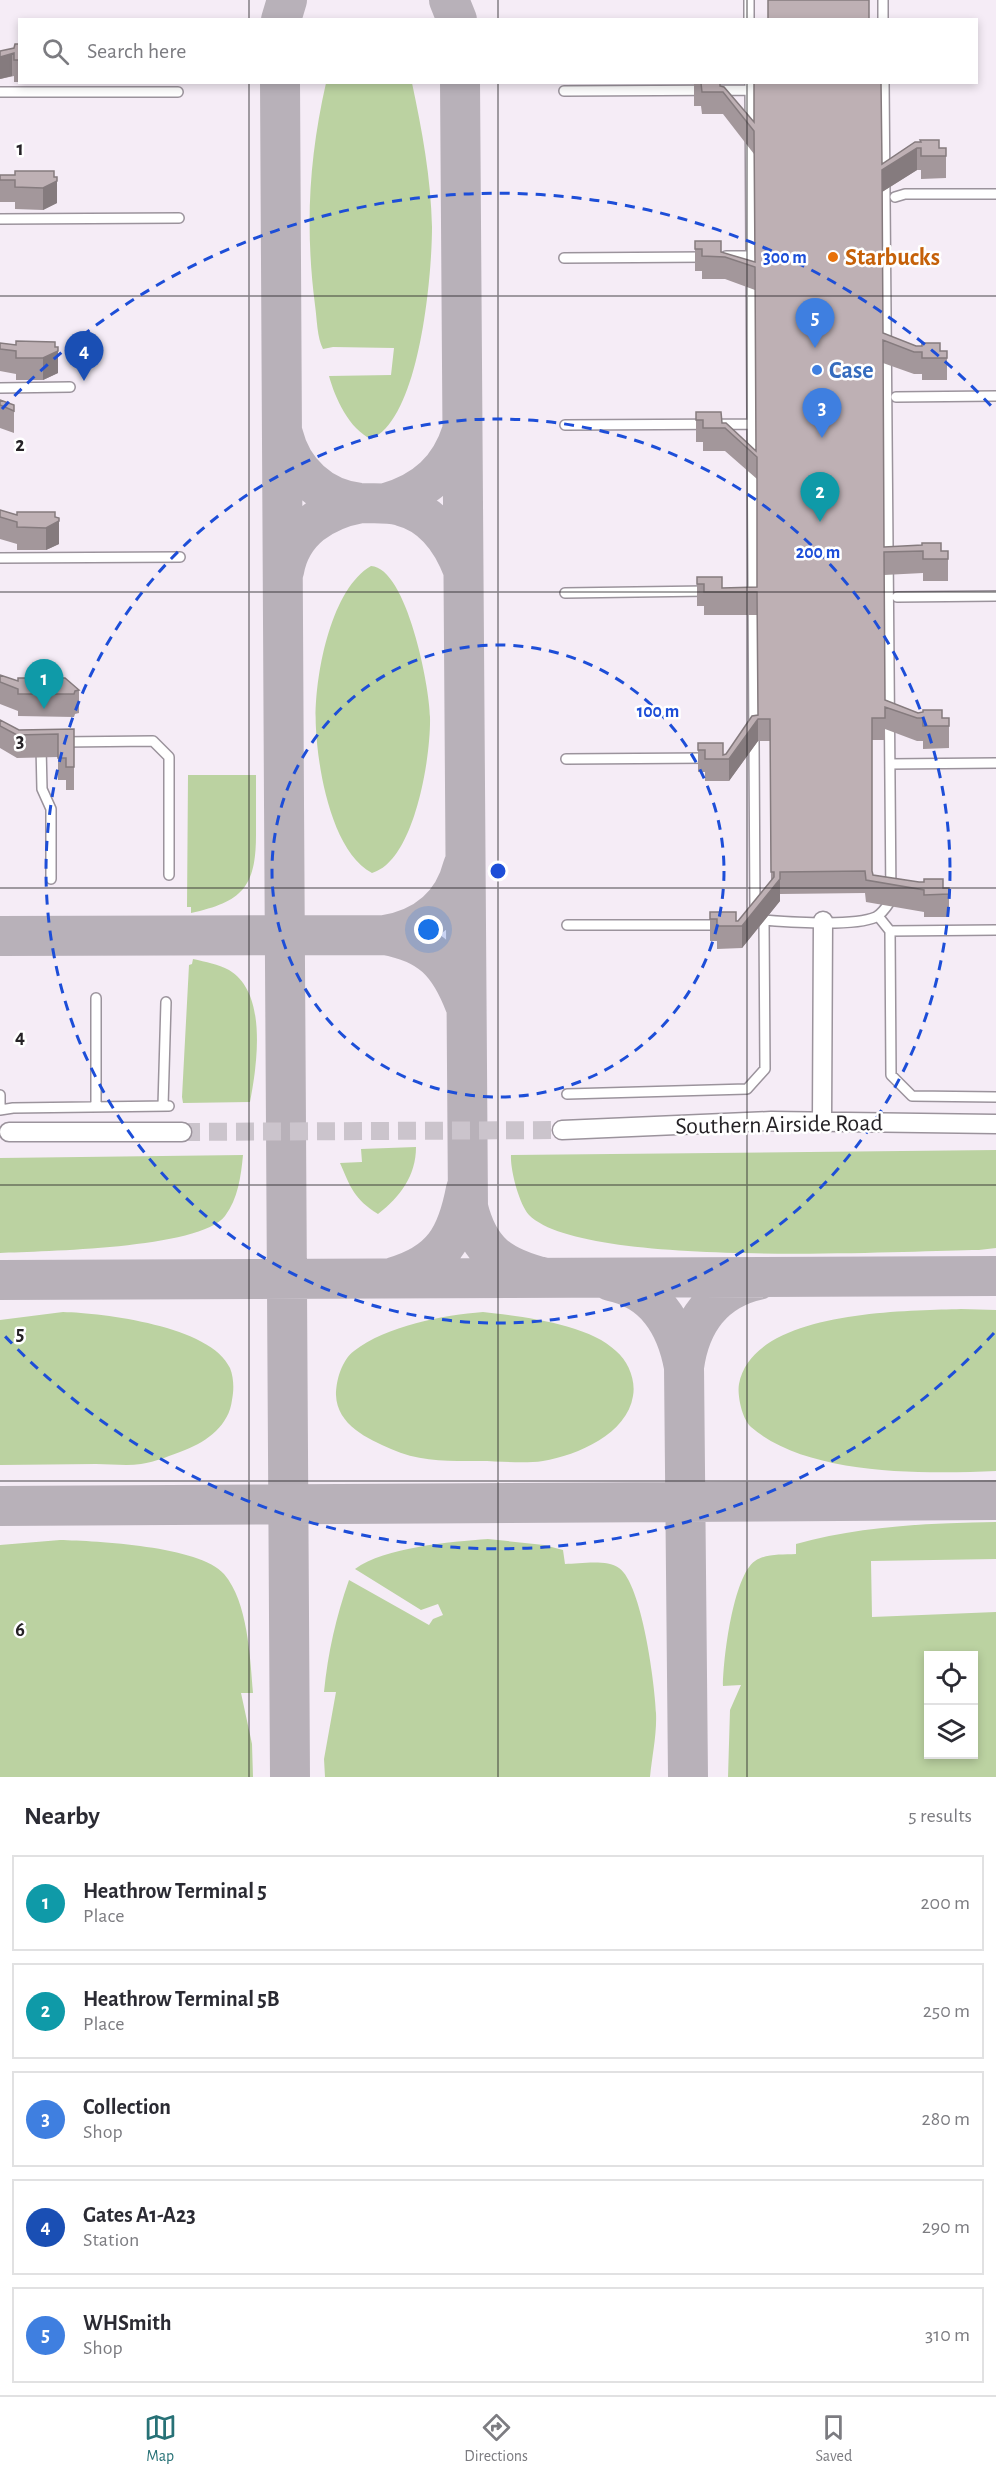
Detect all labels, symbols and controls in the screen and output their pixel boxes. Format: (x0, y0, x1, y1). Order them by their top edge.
search box (18, 18, 978, 84)
icon: search (39, 35, 72, 68)
text: Search here (87, 40, 186, 62)
text: 1 (16, 139, 24, 159)
place label: Starbucks (845, 246, 940, 270)
text: 300 m (763, 249, 807, 267)
marker: Starbucks (826, 250, 840, 264)
pin: 5 (796, 298, 834, 348)
pin: 4 (64, 332, 104, 381)
place label: Case (829, 359, 874, 383)
marker: Case (810, 363, 824, 377)
pin: 3 (802, 388, 842, 438)
text: 2 (15, 435, 25, 455)
pin: 2 (800, 472, 840, 522)
text: 200 m (796, 544, 840, 562)
pin: 1 (24, 660, 63, 709)
text: 100 m (637, 703, 679, 721)
text: 3 (16, 731, 24, 751)
centre of rings (488, 861, 508, 881)
your location (414, 915, 443, 944)
text: 4 (15, 1027, 25, 1047)
street label: Southern Airside Road (675, 1111, 883, 1139)
text: 5 (16, 1324, 24, 1344)
text: 6 (15, 1620, 25, 1640)
map controls (924, 1651, 978, 1759)
button: locate (924, 1651, 978, 1705)
button: layers (924, 1705, 978, 1759)
text: Nearby (24, 1803, 100, 1829)
text: 5 results (908, 1806, 972, 1826)
text: Heathrow Terminal 5 (83, 1880, 267, 1902)
text: 1 (42, 1893, 49, 1913)
text: 200 m (920, 1893, 970, 1913)
text: Place (83, 1906, 124, 1926)
text: Heathrow Terminal 5B (83, 1988, 280, 2010)
text: 2 (41, 2001, 50, 2021)
text: 250 m (923, 2001, 970, 2021)
text: Place (83, 2014, 124, 2034)
text: Collection (83, 2096, 171, 2118)
text: 3 (41, 2109, 50, 2129)
text: 280 m (922, 2109, 970, 2129)
text: Shop (83, 2122, 123, 2142)
text: Gates A1-A23 (83, 2204, 196, 2226)
text: 4 (40, 2217, 51, 2237)
text: 290 m (922, 2217, 970, 2237)
text: Station (83, 2230, 139, 2250)
text: WHSmith (83, 2312, 171, 2334)
text: 5 (41, 2325, 50, 2345)
text: 310 m (925, 2325, 970, 2345)
text: Shop (83, 2338, 123, 2358)
tab: Map (144, 2411, 177, 2466)
tab: Directions (464, 2411, 528, 2466)
tab: Saved (816, 2411, 852, 2466)

